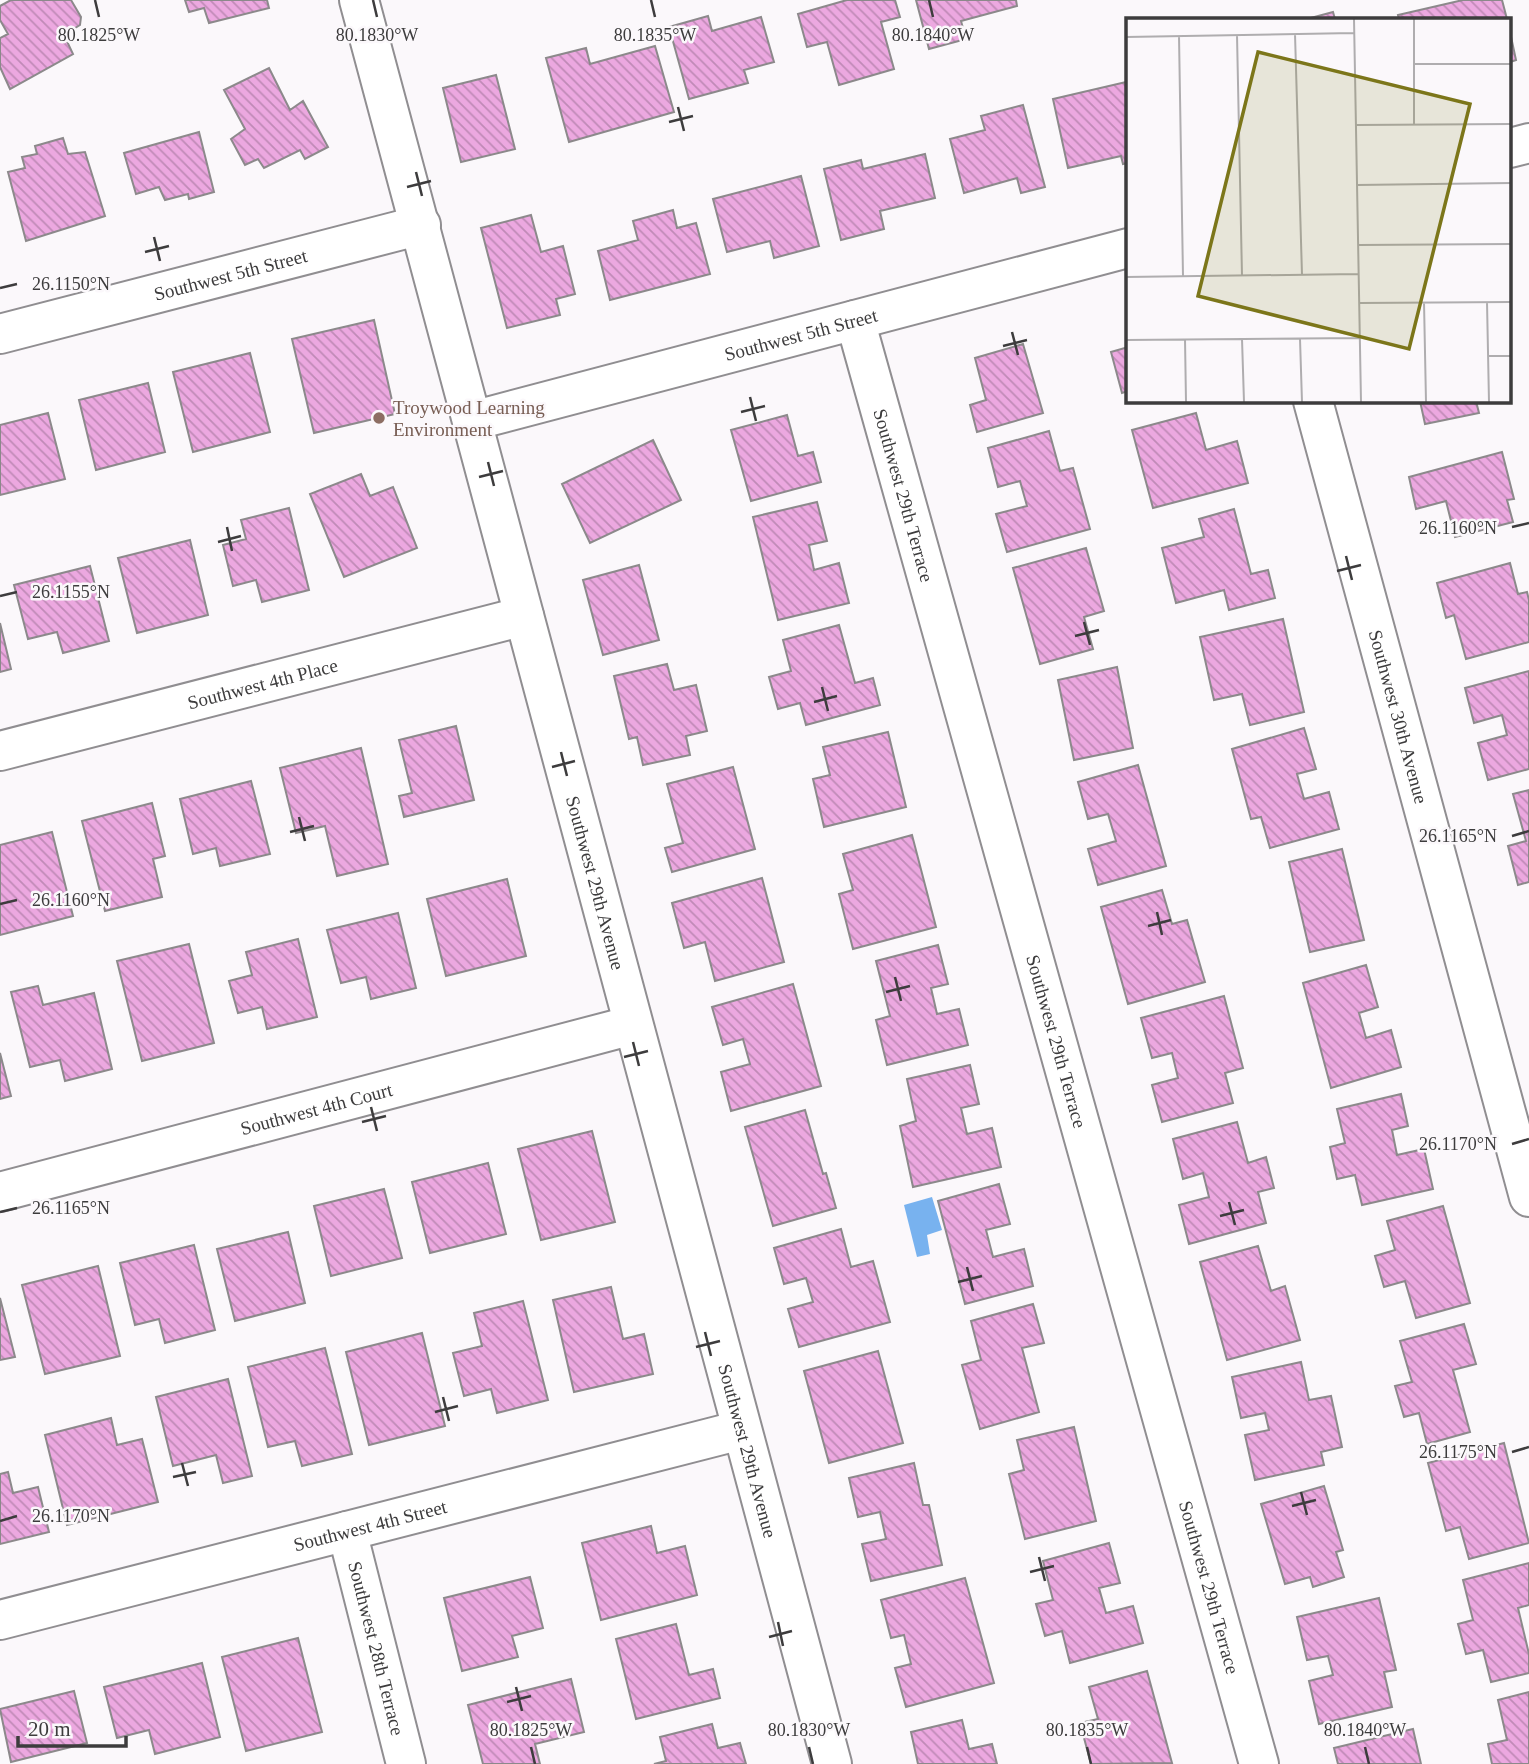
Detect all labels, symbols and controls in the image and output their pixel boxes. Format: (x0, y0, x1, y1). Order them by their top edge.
inset map (1126, 18, 1512, 402)
text: 80.1825°W (58, 25, 140, 45)
text: 80.1830°W (336, 25, 418, 45)
text: 80.1835°W (614, 25, 696, 45)
text: 80.1840°W (892, 25, 974, 45)
street label: Southwest 5th Street (152, 244, 310, 304)
text: 26.1150°N (32, 274, 110, 294)
street label: Southwest 5th Street (722, 304, 880, 365)
place label: Troywood Learning Environment (393, 397, 545, 440)
street label: Southwest 29th Terrace (870, 406, 938, 584)
marker: Troywood Learning Environment (371, 410, 387, 426)
text: 26.1160°N (1419, 518, 1497, 538)
text: 26.1155°N (32, 582, 110, 602)
street label: Southwest 30th Avenue (1365, 627, 1432, 806)
street label: Southwest 4th Place (185, 654, 340, 713)
street label: Southwest 29th Avenue (562, 794, 629, 972)
text: 26.1165°N (1419, 826, 1497, 846)
text: 26.1160°N (32, 890, 110, 910)
street label: Southwest 29th Terrace (1023, 952, 1091, 1130)
street label: Southwest 4th Court (238, 1078, 395, 1139)
text: 26.1170°N (1419, 1134, 1497, 1154)
text: 26.1165°N (32, 1198, 110, 1218)
street label: Southwest 29th Avenue (715, 1362, 781, 1540)
text: 26.1175°N (1419, 1442, 1497, 1462)
street label: Southwest 4th Street (291, 1495, 450, 1555)
street label: Southwest 29th Terrace (1175, 1498, 1244, 1676)
text: 26.1170°N (32, 1506, 110, 1526)
street label: Southwest 28th Terrace (345, 1559, 409, 1738)
scale bar (18, 1704, 126, 1748)
text: 20 m (28, 1717, 71, 1741)
text: 80.1825°W (490, 1720, 572, 1740)
text: 80.1830°W (768, 1720, 850, 1740)
text: 80.1835°W (1046, 1720, 1128, 1740)
text: 80.1840°W (1324, 1720, 1406, 1740)

